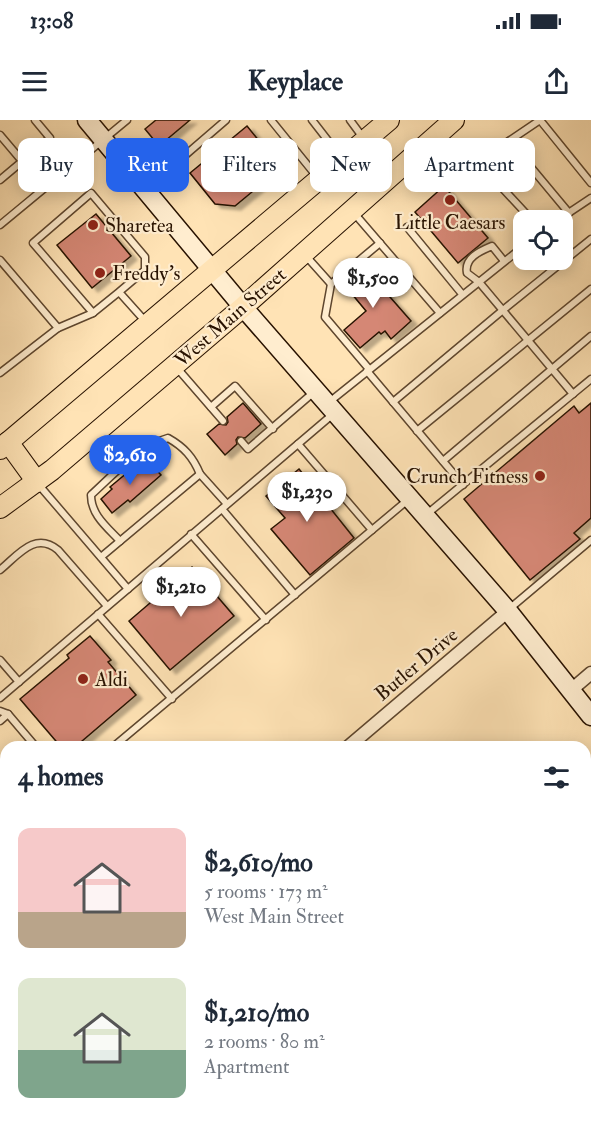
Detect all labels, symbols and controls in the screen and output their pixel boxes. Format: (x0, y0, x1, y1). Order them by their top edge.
text: 13:08 (30, 7, 73, 35)
icon: menu (18, 65, 51, 98)
text: Keyplace (248, 65, 343, 98)
icon: share (540, 65, 573, 98)
chip: Buy (18, 138, 94, 192)
chip: Rent (106, 138, 189, 192)
chip: Filters (201, 138, 298, 192)
chip: New (310, 138, 392, 192)
chip: Apartment (404, 138, 535, 192)
marker: Little Caesars (443, 193, 457, 207)
place label: Little Caesars (395, 210, 506, 235)
map controls (513, 210, 573, 270)
button: locate (513, 210, 573, 270)
place label: Sharetea (105, 213, 174, 238)
marker: Sharetea (86, 218, 100, 232)
pin: $1,500 (324, 258, 422, 309)
place label: Freddy's (112, 261, 181, 286)
street label: West Main Street (169, 262, 292, 373)
text: $1,500 (347, 265, 399, 290)
marker: Freddy's (93, 266, 107, 280)
pin: $2,610 (81, 435, 179, 486)
text: $2,610 (103, 442, 157, 467)
place label: Crunch Fitness (406, 464, 528, 489)
marker: Crunch Fitness (533, 469, 547, 483)
pin: $1,230 (258, 472, 356, 523)
text: $1,230 (281, 479, 333, 504)
pin: $1,210 (132, 567, 230, 618)
text: $1,210 (156, 574, 206, 599)
street label: Butler Drive (370, 622, 463, 706)
place label: Aldi (94, 667, 128, 692)
marker: Aldi (76, 672, 90, 686)
text: 4 homes (18, 761, 104, 793)
icon: filters (540, 761, 573, 794)
text: $2,610/mo (204, 847, 313, 879)
icon: home (66, 852, 138, 924)
text: 5 rooms · 173 m² (204, 879, 328, 904)
text: West Main Street (204, 904, 344, 929)
text: $1,210/mo (204, 997, 309, 1029)
icon: home (66, 1002, 138, 1074)
text: 2 rooms · 80 m² (204, 1029, 325, 1054)
text: Apartment (204, 1054, 289, 1079)

